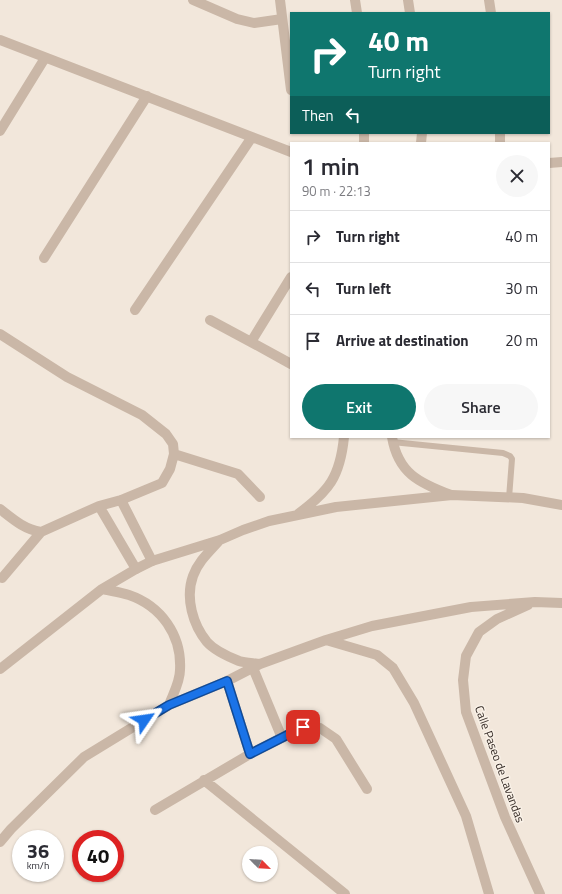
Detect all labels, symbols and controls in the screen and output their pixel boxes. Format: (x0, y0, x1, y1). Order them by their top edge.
text: 40 m (368, 19, 429, 62)
icon: right (302, 28, 354, 80)
text: Turn right (368, 58, 441, 85)
text: Then (302, 104, 334, 127)
icon: left (342, 104, 364, 126)
text: 1 min (302, 148, 360, 184)
button: close (496, 155, 538, 197)
text: 90 m · 22:13 (302, 181, 371, 201)
text: Turn right (336, 225, 400, 248)
text: 40 m (505, 225, 538, 248)
icon: right (302, 226, 324, 248)
text: Turn left (336, 277, 391, 300)
text: 30 m (505, 277, 538, 300)
icon: left (302, 278, 324, 300)
text: Arrive at destination (336, 329, 469, 352)
text: 20 m (505, 329, 538, 352)
icon: arrive (302, 330, 324, 352)
button: Exit (302, 384, 416, 430)
button: Share (424, 384, 538, 430)
position arrow (123, 699, 165, 741)
street label: Calle Paseo de Lavandas (470, 703, 530, 826)
pin (286, 710, 320, 744)
icon: arrive (292, 716, 314, 738)
speed limit sign: 40 (72, 830, 124, 882)
text: 36 (27, 835, 49, 866)
north arrow (242, 846, 278, 882)
map controls (242, 846, 278, 882)
text: km/h (27, 858, 49, 873)

